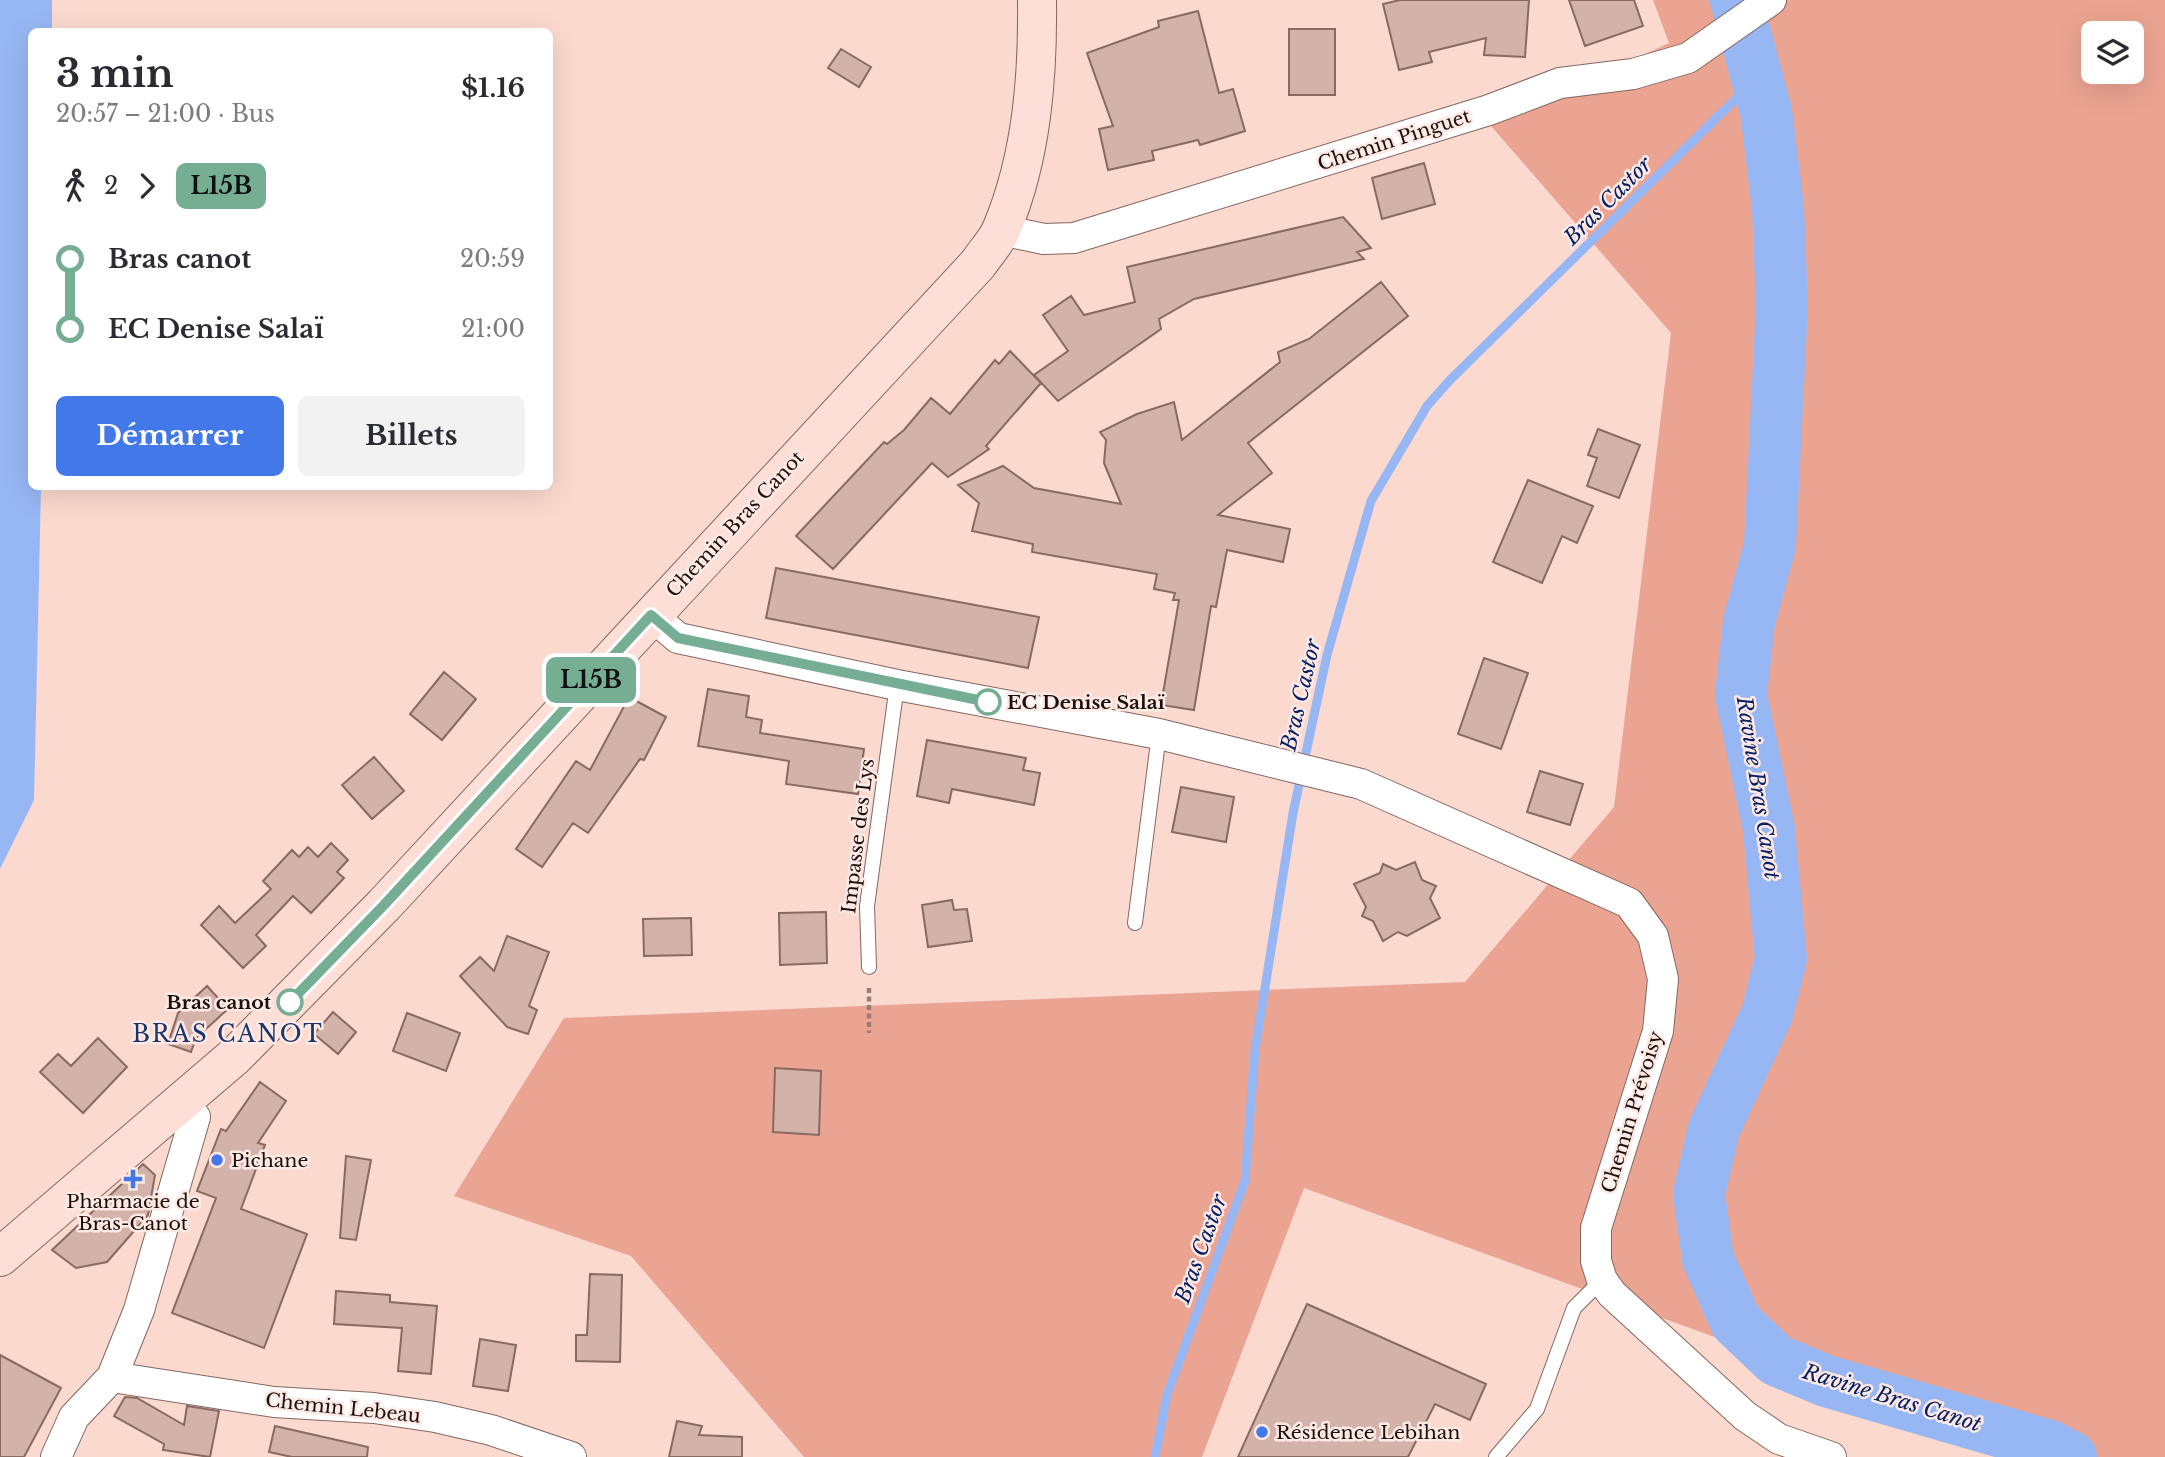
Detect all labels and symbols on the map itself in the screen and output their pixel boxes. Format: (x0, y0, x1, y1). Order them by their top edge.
street label: Chemin Pinguet (1315, 104, 1474, 176)
water label: Bras Castor (1558, 151, 1658, 251)
street label: Chemin Bras Canot (661, 446, 809, 602)
water label: Bras Castor (1275, 635, 1327, 754)
line badge: L15B (542, 657, 640, 703)
marker: EC Denise Salaï (975, 689, 1001, 715)
place label: EC Denise Salaï (1007, 691, 1165, 714)
water label: Ravine Bras Canot (1731, 694, 1785, 882)
street label: Impasse des Lys (837, 757, 879, 915)
marker: Bras canot (277, 989, 303, 1015)
place label: Bras canot (166, 991, 272, 1014)
district label: BRAS CANOT (132, 1020, 324, 1048)
street label: Chemin Prévoisy (1596, 1028, 1668, 1196)
place label: Pichane (231, 1149, 308, 1172)
marker: Pichane (209, 1152, 225, 1168)
marker: Pharmacie de Bras-Canot (125, 1171, 141, 1187)
place label: Pharmacie de Bras-Canot (66, 1190, 200, 1235)
water label: Bras Castor (1169, 1190, 1233, 1308)
water label: Ravine Bras Canot (1799, 1358, 1984, 1438)
street label: Chemin Lebeau (264, 1388, 422, 1428)
place label: Résidence Lebihan (1276, 1421, 1460, 1444)
marker: Résidence Lebihan (1254, 1424, 1270, 1440)

